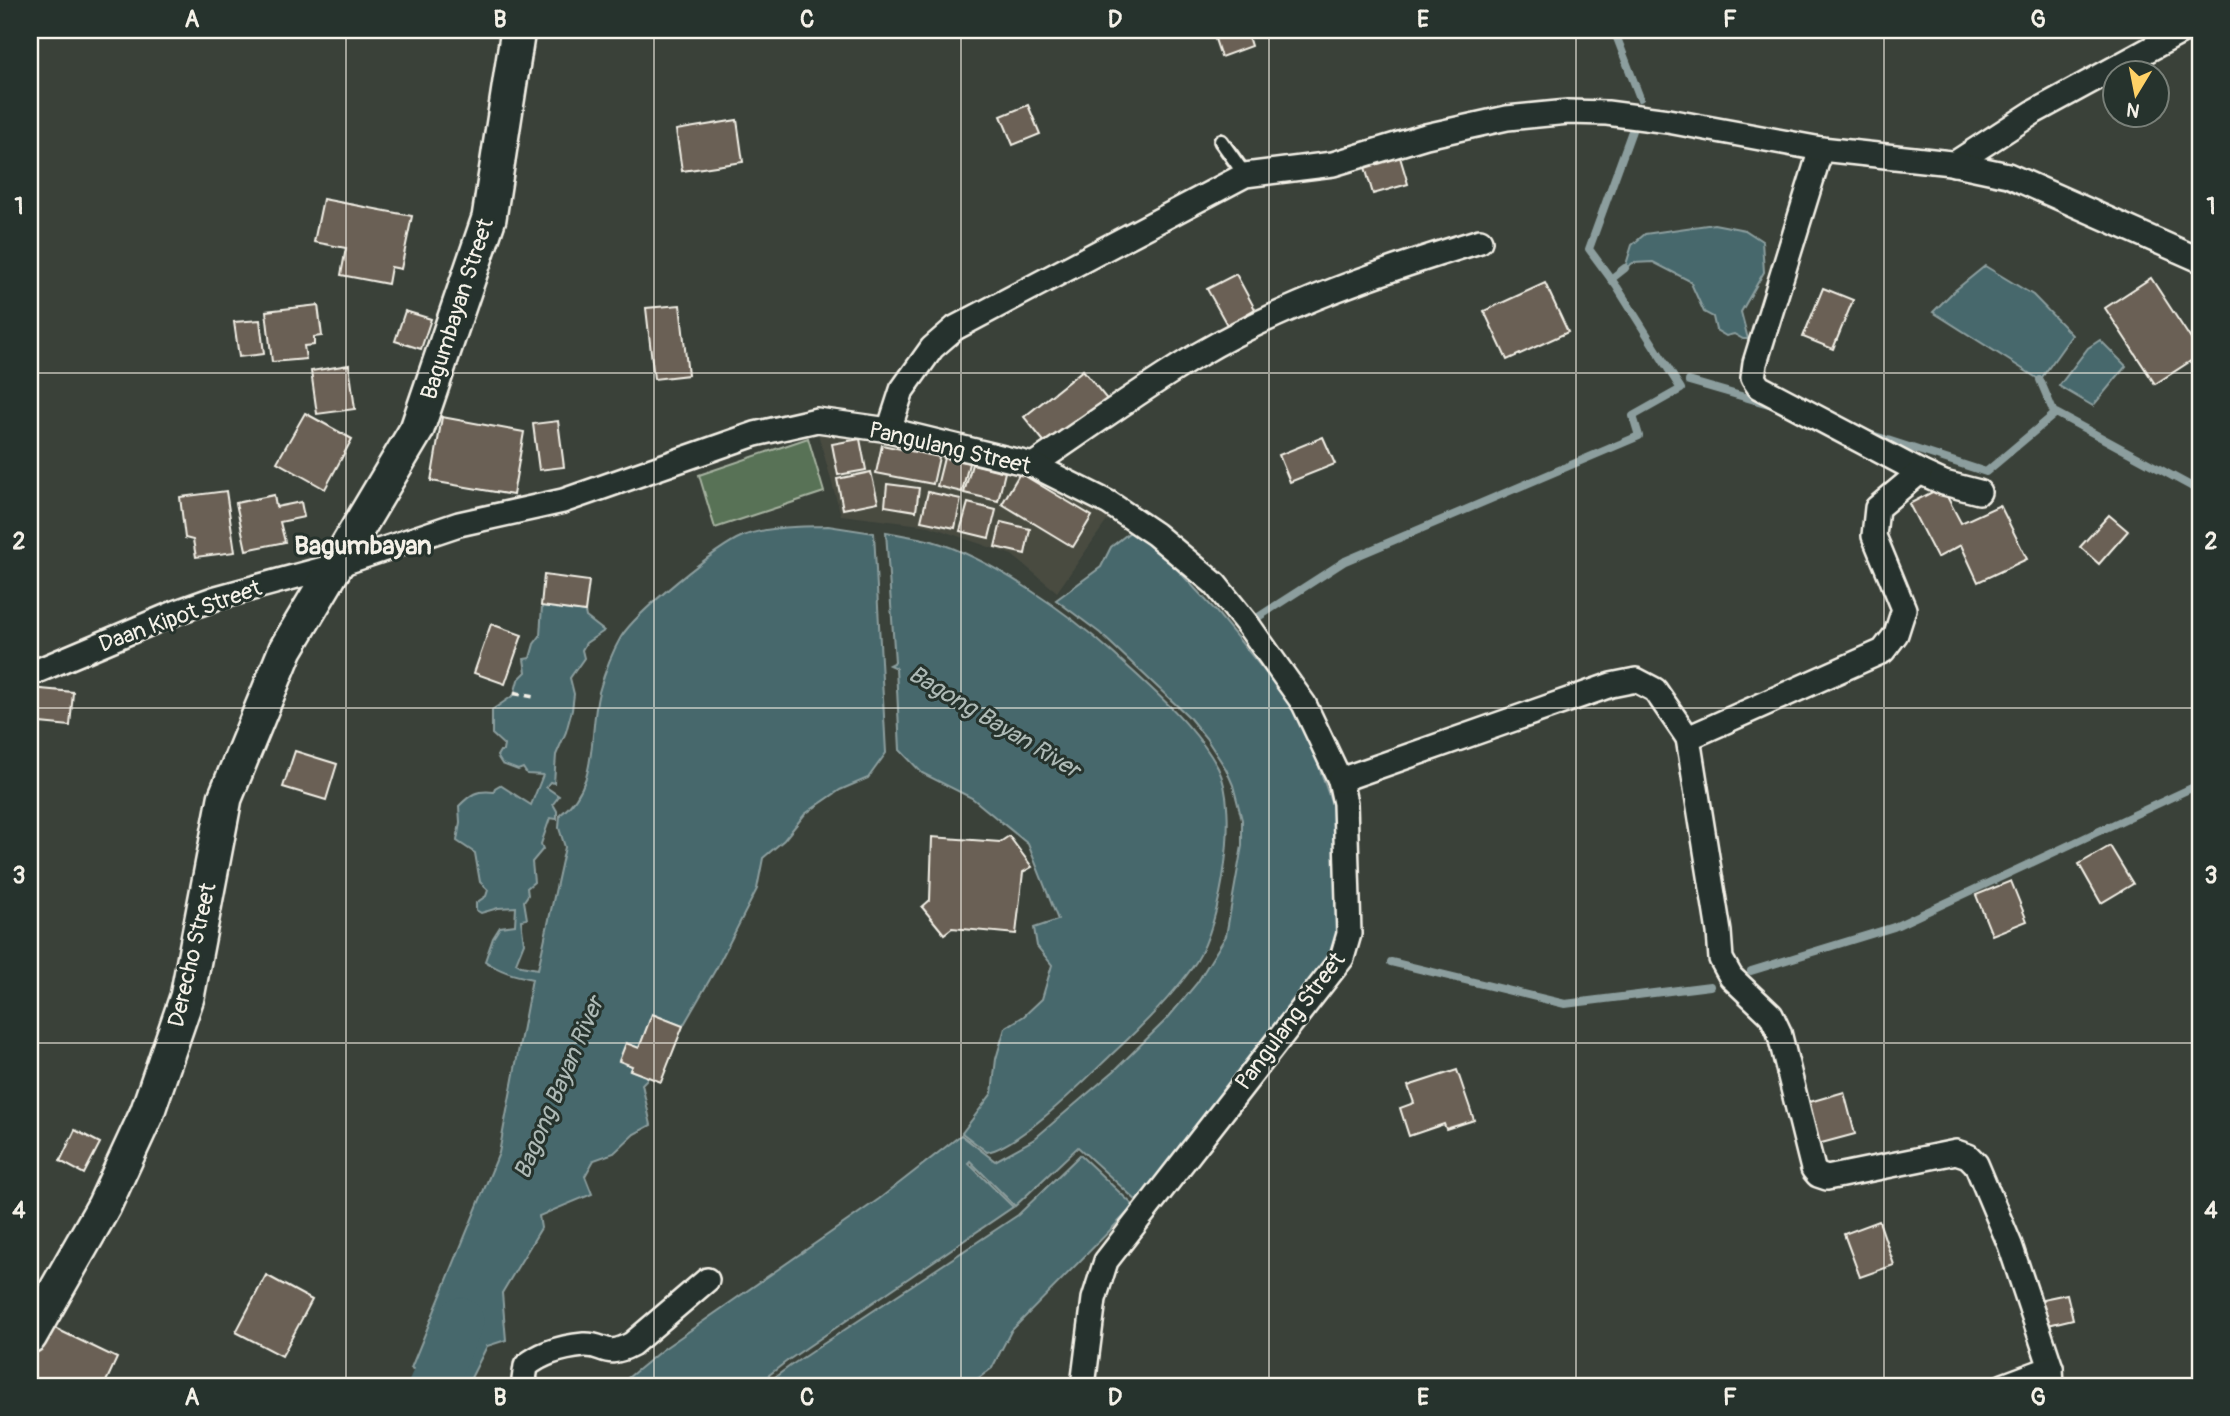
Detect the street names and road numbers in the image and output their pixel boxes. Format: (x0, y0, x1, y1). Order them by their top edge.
street label: Bagumbayan Street (414, 214, 500, 403)
street label: Pangulang Street (866, 415, 1035, 481)
street label: Daan Kipot Street (95, 573, 266, 659)
street label: Derecho Street (161, 879, 223, 1030)
street label: Pangulang Street (1229, 946, 1352, 1096)

